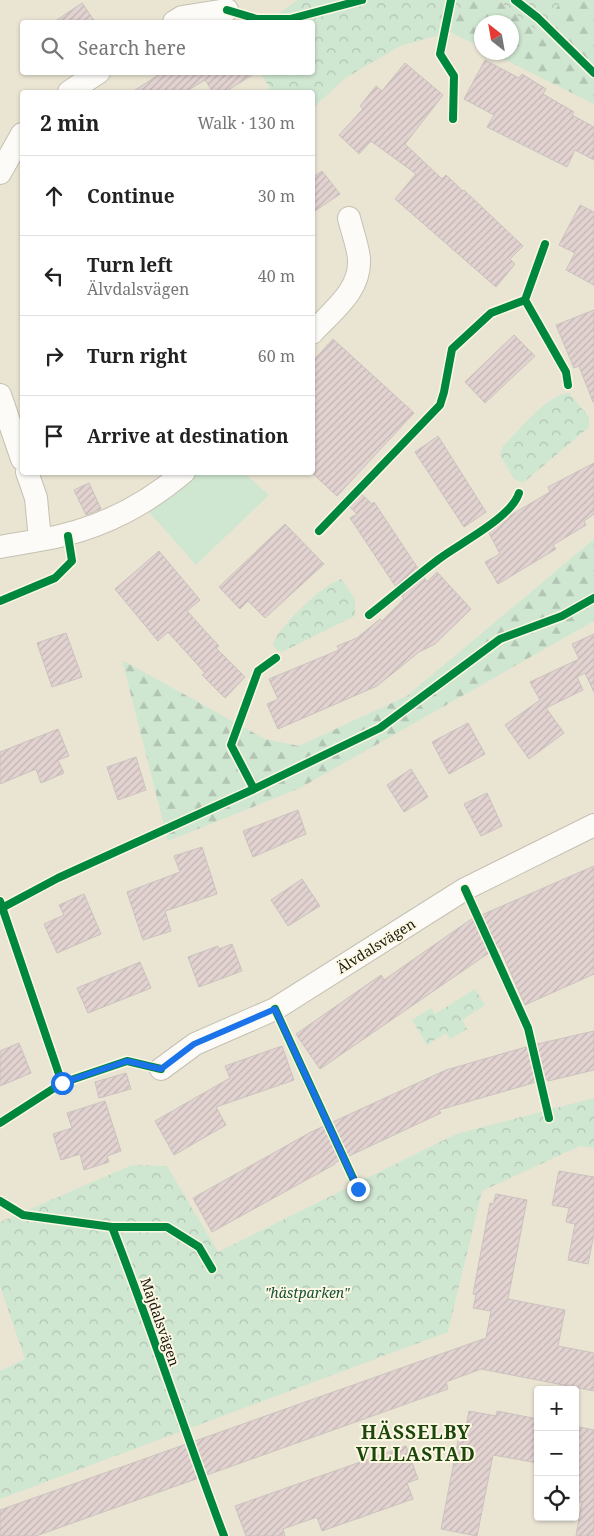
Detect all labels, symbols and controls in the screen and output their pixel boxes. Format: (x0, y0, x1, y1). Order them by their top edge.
north arrow (474, 15, 519, 60)
search box (20, 20, 315, 75)
icon: search (38, 34, 66, 62)
text: Search here (78, 35, 186, 61)
text: 2 min (40, 109, 99, 137)
text: Walk · 130 m (198, 112, 295, 134)
icon: ahead (40, 182, 68, 210)
text: Continue (87, 183, 175, 209)
text: 30 m (258, 185, 295, 207)
text: Turn left (87, 252, 173, 278)
icon: left (40, 262, 68, 290)
text: 40 m (258, 265, 295, 287)
text: Älvdalsvägen (87, 278, 189, 300)
icon: right (40, 342, 68, 370)
text: Turn right (87, 343, 187, 369)
text: 60 m (258, 345, 295, 367)
icon: arrive (40, 422, 68, 450)
text: Arrive at destination (87, 423, 289, 449)
street label: Älvdalsvägen (333, 914, 419, 977)
route start (51, 1072, 74, 1095)
route end (347, 1178, 370, 1201)
street label: Majdalsvägen (136, 1275, 184, 1369)
park label: "hästparken" (265, 1283, 351, 1302)
map controls (534, 1386, 579, 1521)
button: + (534, 1386, 579, 1431)
district label: HÄSSELBY VILLASTAD (356, 1419, 476, 1467)
button: − (534, 1431, 579, 1476)
button: locate (534, 1476, 579, 1521)

